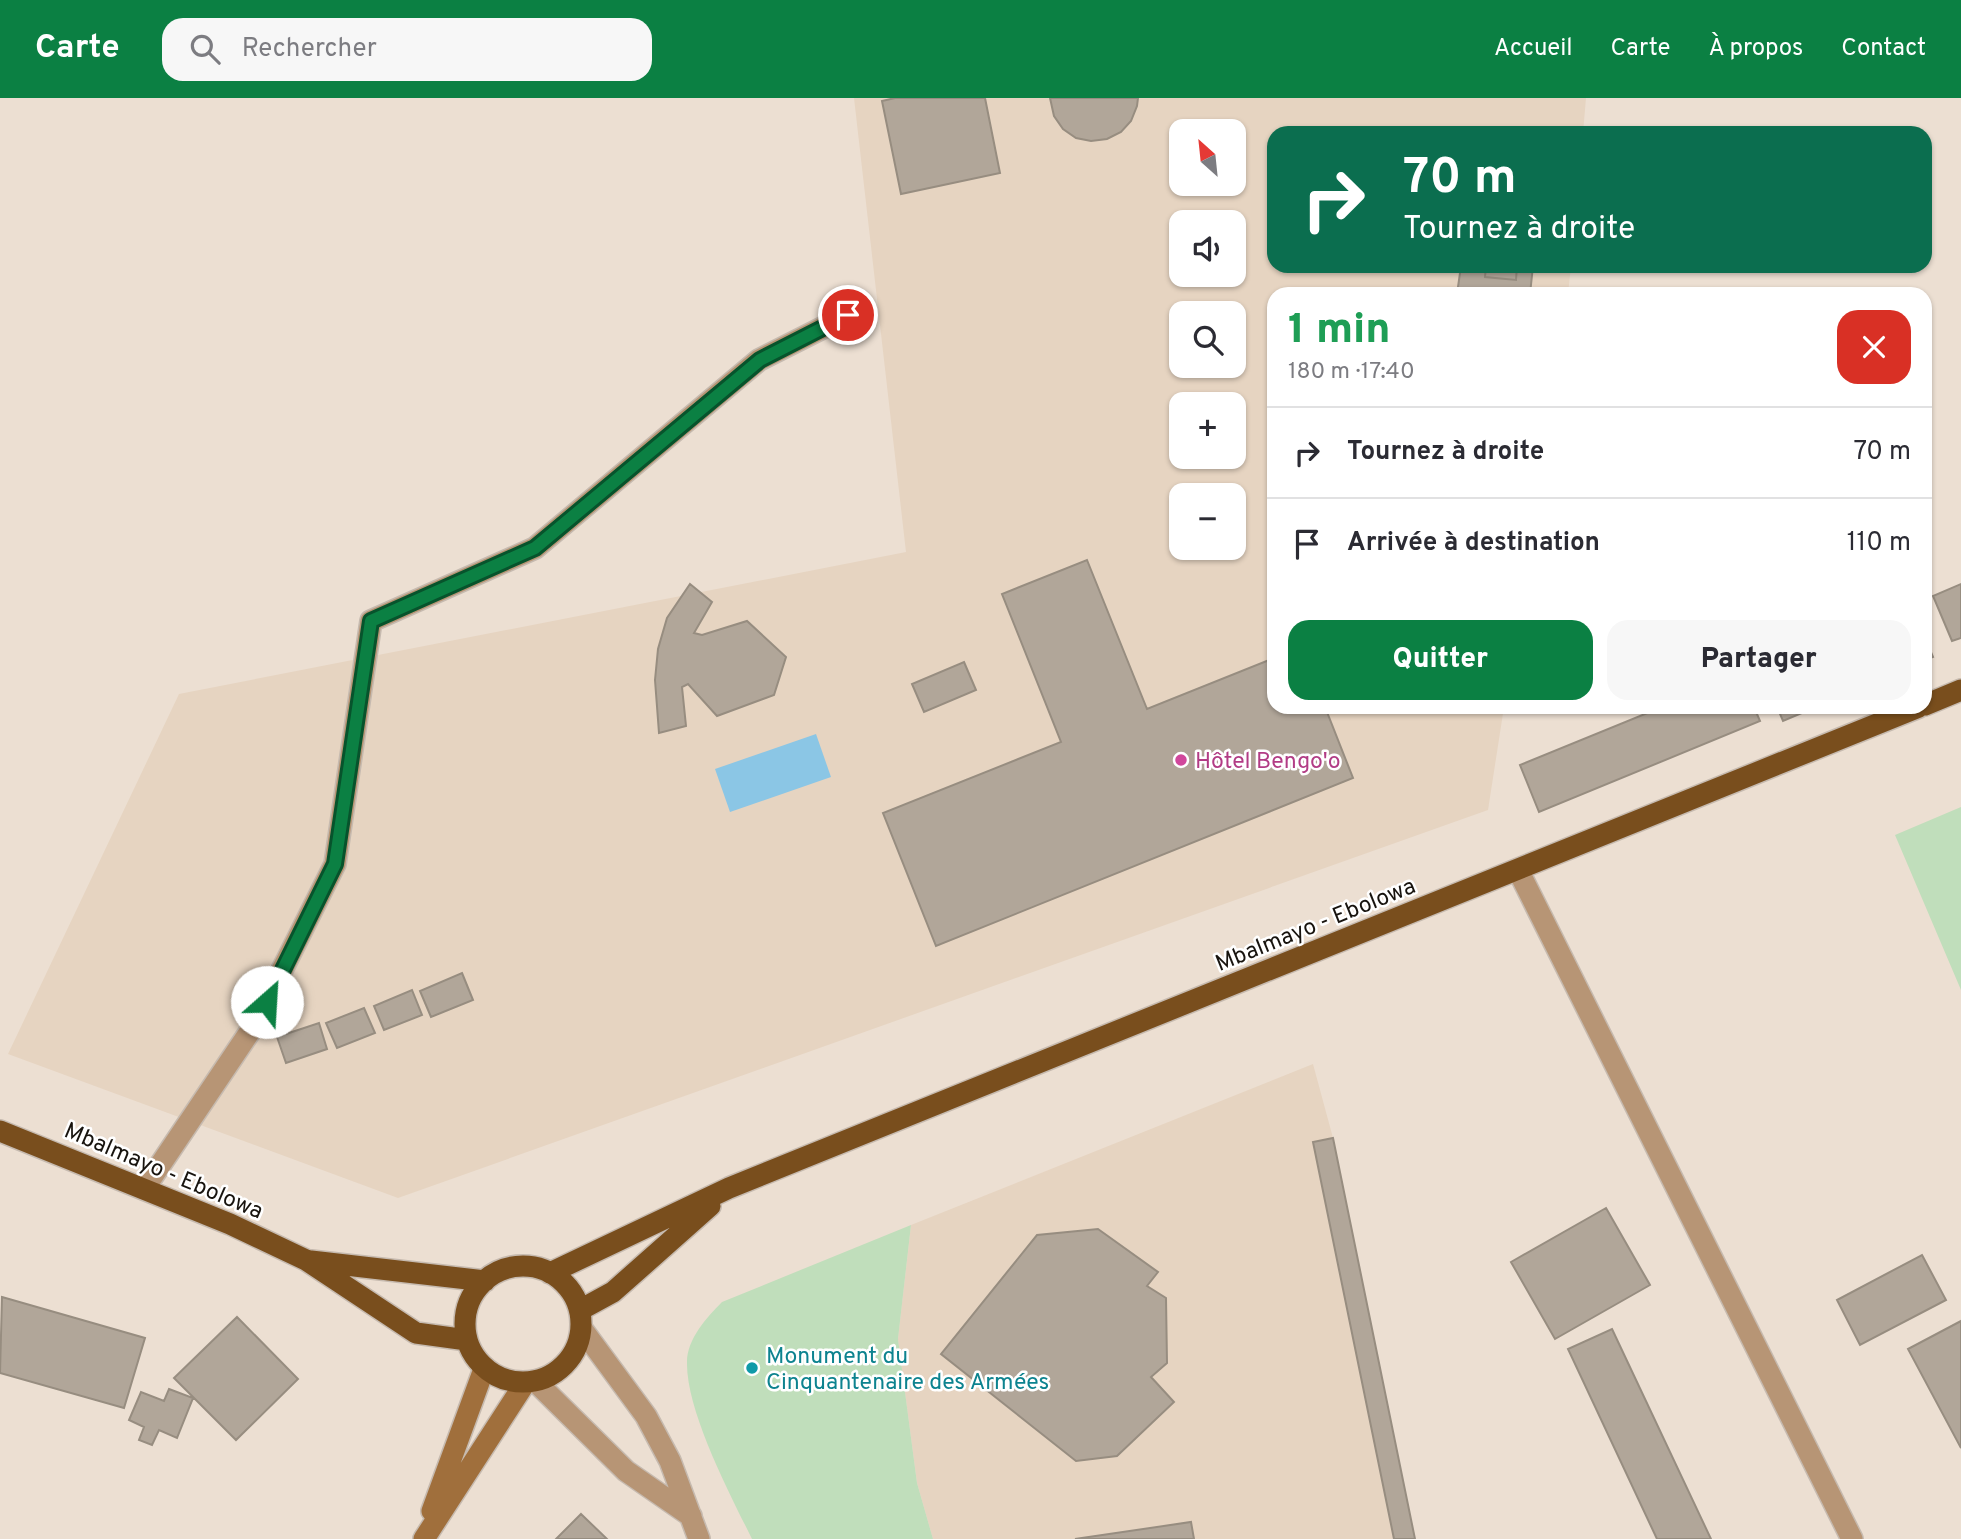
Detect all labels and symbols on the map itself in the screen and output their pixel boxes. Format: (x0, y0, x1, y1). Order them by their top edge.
north arrow (1169, 119, 1246, 196)
pin (818, 285, 878, 345)
place label: Hôtel Bengo'o (1195, 748, 1341, 777)
marker: Hôtel Bengo'o (1173, 752, 1189, 768)
street label: Mbalmayo - Ebolowa (1212, 873, 1420, 980)
position arrow (230, 965, 304, 1039)
street label: Mbalmayo - Ebolowa (59, 1117, 267, 1227)
place label: Monument du Cinquantenaire des Armées (766, 1343, 1049, 1398)
marker: Monument du Cinquantenaire des Armées (744, 1360, 760, 1376)

